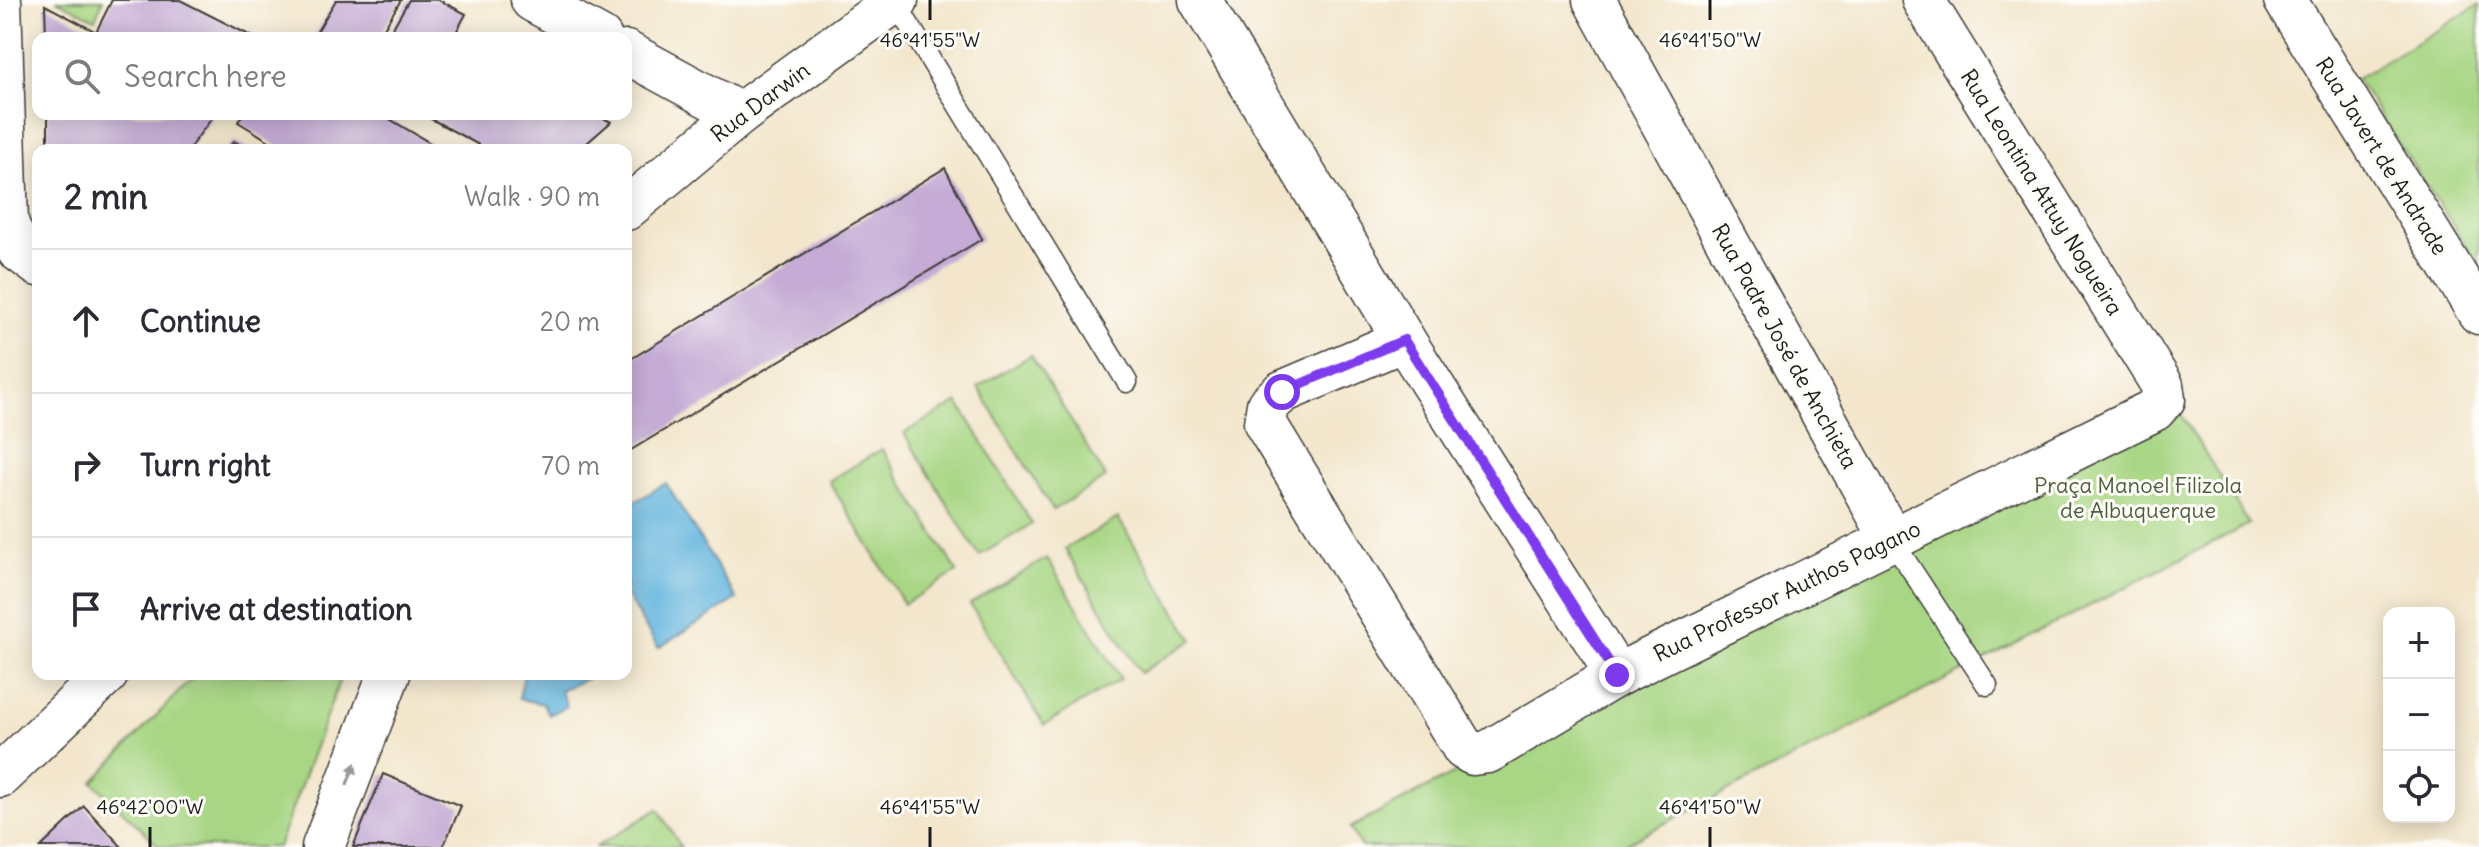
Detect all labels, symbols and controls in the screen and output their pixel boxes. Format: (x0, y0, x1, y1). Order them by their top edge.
text: 46°41'55"W (880, 27, 980, 52)
text: 46°41'50"W (1659, 27, 1761, 52)
search box (32, 32, 632, 120)
street label: Rua Javert de Andrade (2310, 52, 2454, 260)
icon: search (60, 54, 104, 98)
street label: Rua Darwin (705, 56, 815, 148)
text: Search here (124, 57, 287, 95)
street label: Rua Leontina Attuy Nogueira (1955, 64, 2129, 320)
text: 2 min (64, 175, 148, 218)
text: Walk · 90 m (464, 180, 600, 213)
street label: Rua Padre José de Anchieta (1706, 219, 1864, 473)
icon: ahead (64, 299, 108, 343)
text: Continue (140, 302, 261, 340)
text: 20 m (540, 305, 600, 338)
route start (1264, 374, 1300, 410)
icon: right (64, 443, 108, 487)
text: Turn right (140, 446, 271, 484)
text: 70 m (541, 449, 600, 482)
park label: Praça Manoel Filizola de Albuquerque (2034, 471, 2242, 524)
street label: Rua Professor Authos Pagano (1649, 514, 1925, 668)
icon: arrive (64, 587, 108, 631)
text: Arrive at destination (140, 590, 412, 628)
map controls (2383, 607, 2455, 823)
button: + (2383, 607, 2455, 679)
route end (1599, 657, 1635, 693)
button: − (2383, 679, 2455, 751)
button: locate (2383, 751, 2455, 823)
one-way arrow (345, 762, 358, 786)
text: 46°42'00"W (97, 794, 204, 819)
text: 46°41'55"W (880, 794, 980, 819)
text: 46°41'50"W (1659, 794, 1761, 819)

